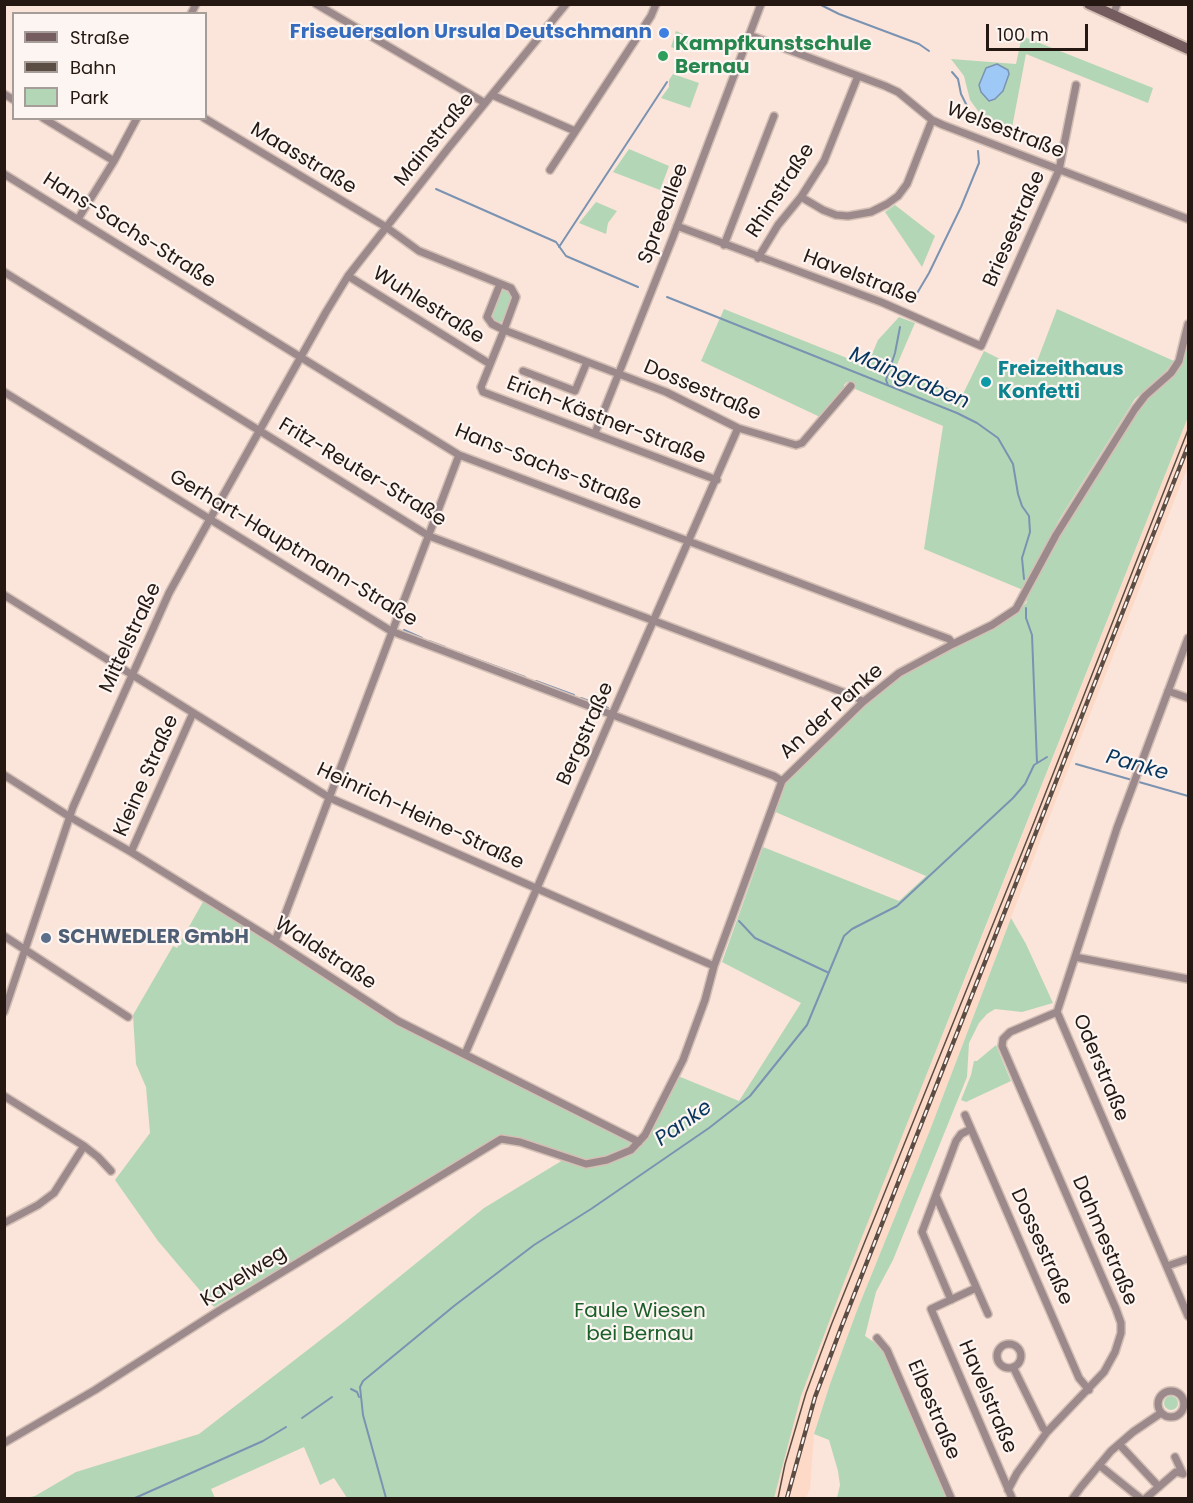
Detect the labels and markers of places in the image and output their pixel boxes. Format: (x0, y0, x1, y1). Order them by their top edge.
place label: Friseuersalon Ursula Deutschmann (290, 21, 652, 45)
marker: Friseuersalon Ursula Deutschmann (657, 26, 671, 40)
place label: Kampfkunstschule Bernau (675, 33, 872, 80)
marker: Kampfkunstschule Bernau (656, 49, 670, 63)
place label: Freizeithaus Konfetti (998, 358, 1124, 405)
marker: Freizeithaus Konfetti (979, 375, 993, 389)
place label: SCHWEDLER GmbH (58, 926, 249, 950)
marker: SCHWEDLER GmbH (39, 931, 53, 945)

